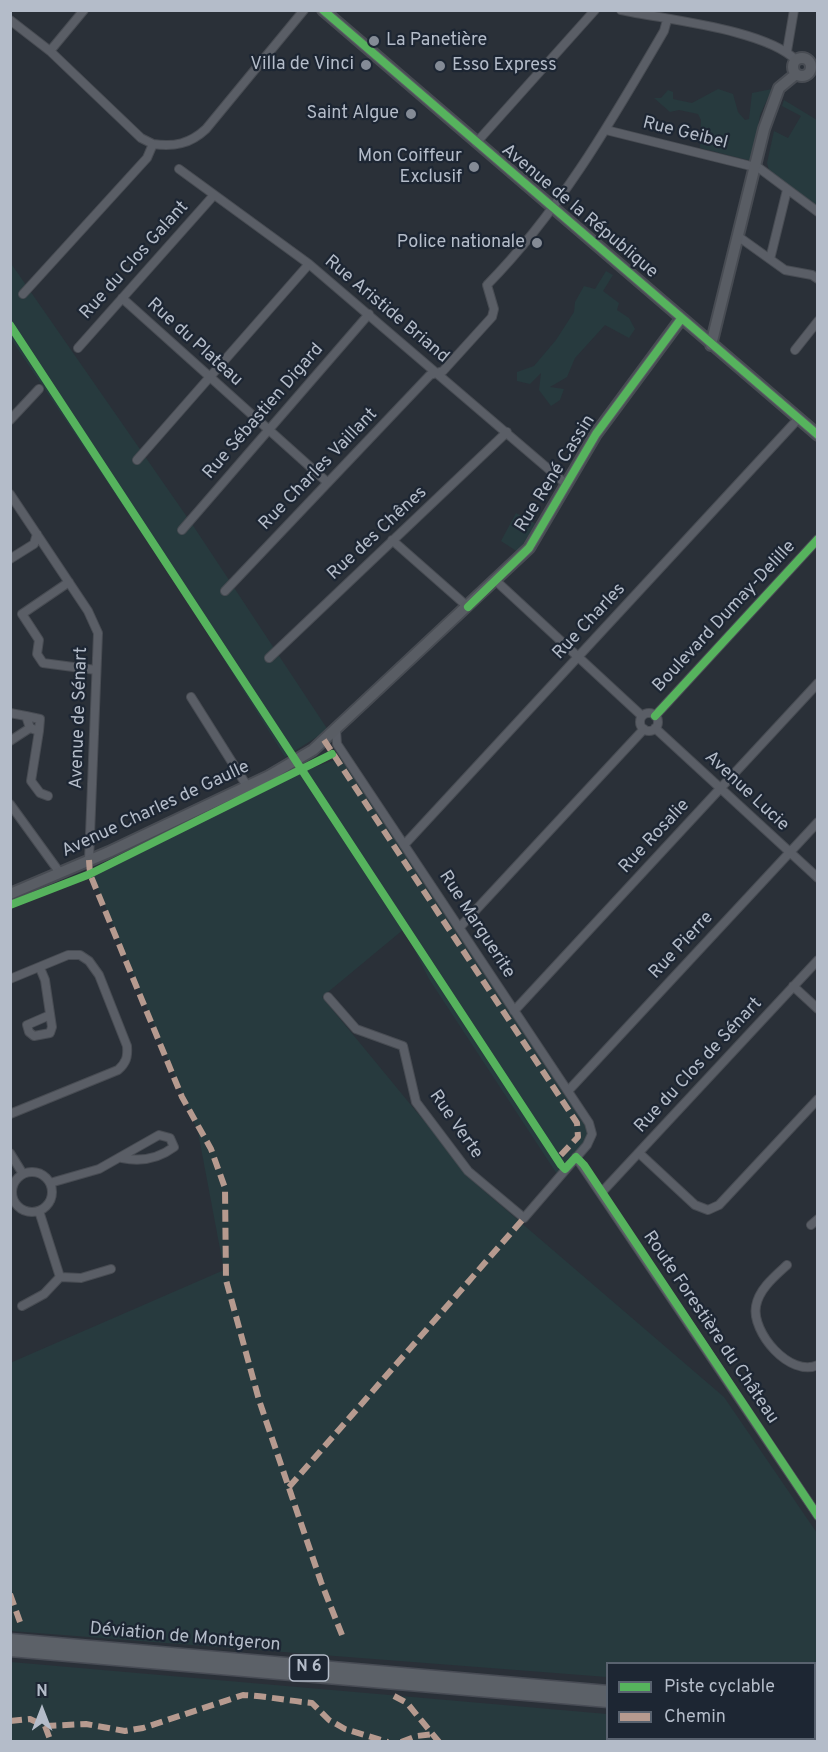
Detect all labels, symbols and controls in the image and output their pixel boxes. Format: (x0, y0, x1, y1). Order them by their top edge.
place label: La Panetière (386, 30, 487, 52)
marker: La Panetière (367, 34, 381, 48)
place label: Villa de Vinci (250, 54, 354, 76)
place label: Esso Express (452, 55, 557, 77)
marker: Villa de Vinci (359, 58, 373, 72)
marker: Esso Express (433, 59, 447, 73)
place label: Saint Algue (306, 103, 399, 125)
marker: Saint Algue (404, 107, 418, 121)
street label: Rue Geibel (640, 113, 730, 155)
street label: Avenue de la République (496, 140, 662, 284)
place label: Mon Coiffeur Exclusif (358, 146, 462, 188)
marker: Mon Coiffeur Exclusif (467, 160, 481, 174)
street label: Rue du Clos Galant (76, 197, 194, 325)
place label: Police nationale (397, 232, 525, 254)
marker: Police nationale (530, 236, 544, 250)
street label: Rue Aristide Briand (319, 252, 453, 368)
street label: Rue du Plateau (142, 294, 246, 392)
street label: Rue Sébastien Digard (199, 340, 329, 484)
street label: Rue Charles Vaillant (255, 404, 383, 536)
street label: Rue René Cassin (511, 411, 601, 537)
street label: Rue des Chênes (324, 482, 432, 586)
street label: Boulevard Dumay-Delille (649, 537, 801, 697)
street label: Rue Charles (549, 579, 631, 665)
street label: Avenue de Sénart (67, 646, 93, 790)
street label: Avenue Lucie (699, 747, 793, 837)
street label: Avenue Charles de Gaulle (59, 757, 253, 863)
street label: Rue Rosalie (615, 795, 695, 879)
street label: Rue Marguerite (433, 867, 519, 983)
street label: Rue Pierre (645, 908, 719, 984)
street label: Rue du Clos de Sénart (631, 994, 767, 1138)
street label: Rue Verte (423, 1086, 487, 1164)
street label: Route Forestière du Château (637, 1227, 783, 1429)
street label: Déviation de Montgeron (89, 1619, 281, 1657)
road number: N 6 (290, 1655, 328, 1681)
legend (606, 1662, 816, 1740)
text: Piste cyclable (664, 1676, 775, 1699)
north arrow (12, 1680, 72, 1740)
text: N (36, 1682, 48, 1702)
text: Chemin (664, 1706, 726, 1729)

